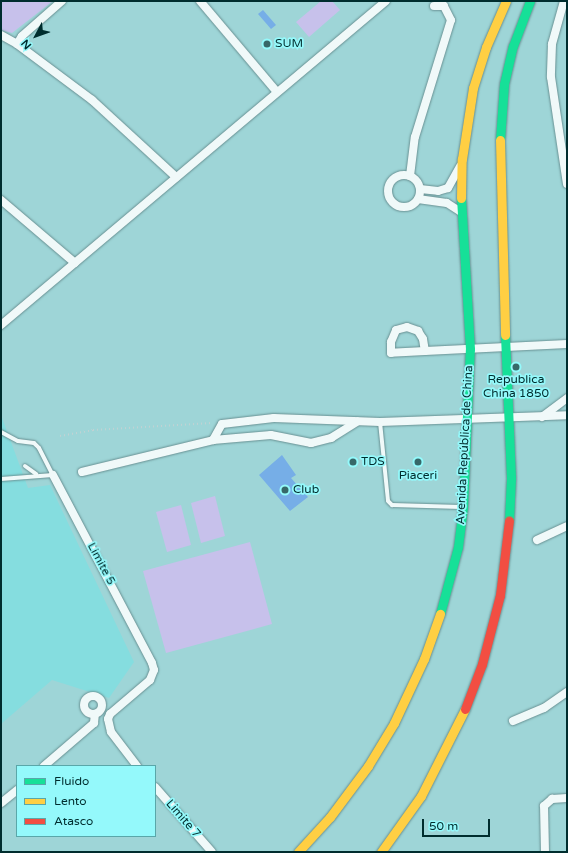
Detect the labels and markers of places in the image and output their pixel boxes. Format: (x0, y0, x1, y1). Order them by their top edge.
place label: SUM (275, 37, 303, 51)
marker: SUM (262, 39, 272, 49)
marker: Republica China 1850 (511, 362, 521, 372)
place label: Republica China 1850 (483, 373, 549, 401)
place label: TDS (361, 455, 385, 469)
marker: TDS (348, 457, 358, 467)
marker: Piaceri (413, 457, 423, 467)
place label: Piaceri (399, 469, 437, 483)
place label: Club (293, 483, 319, 497)
marker: Club (280, 485, 290, 495)

